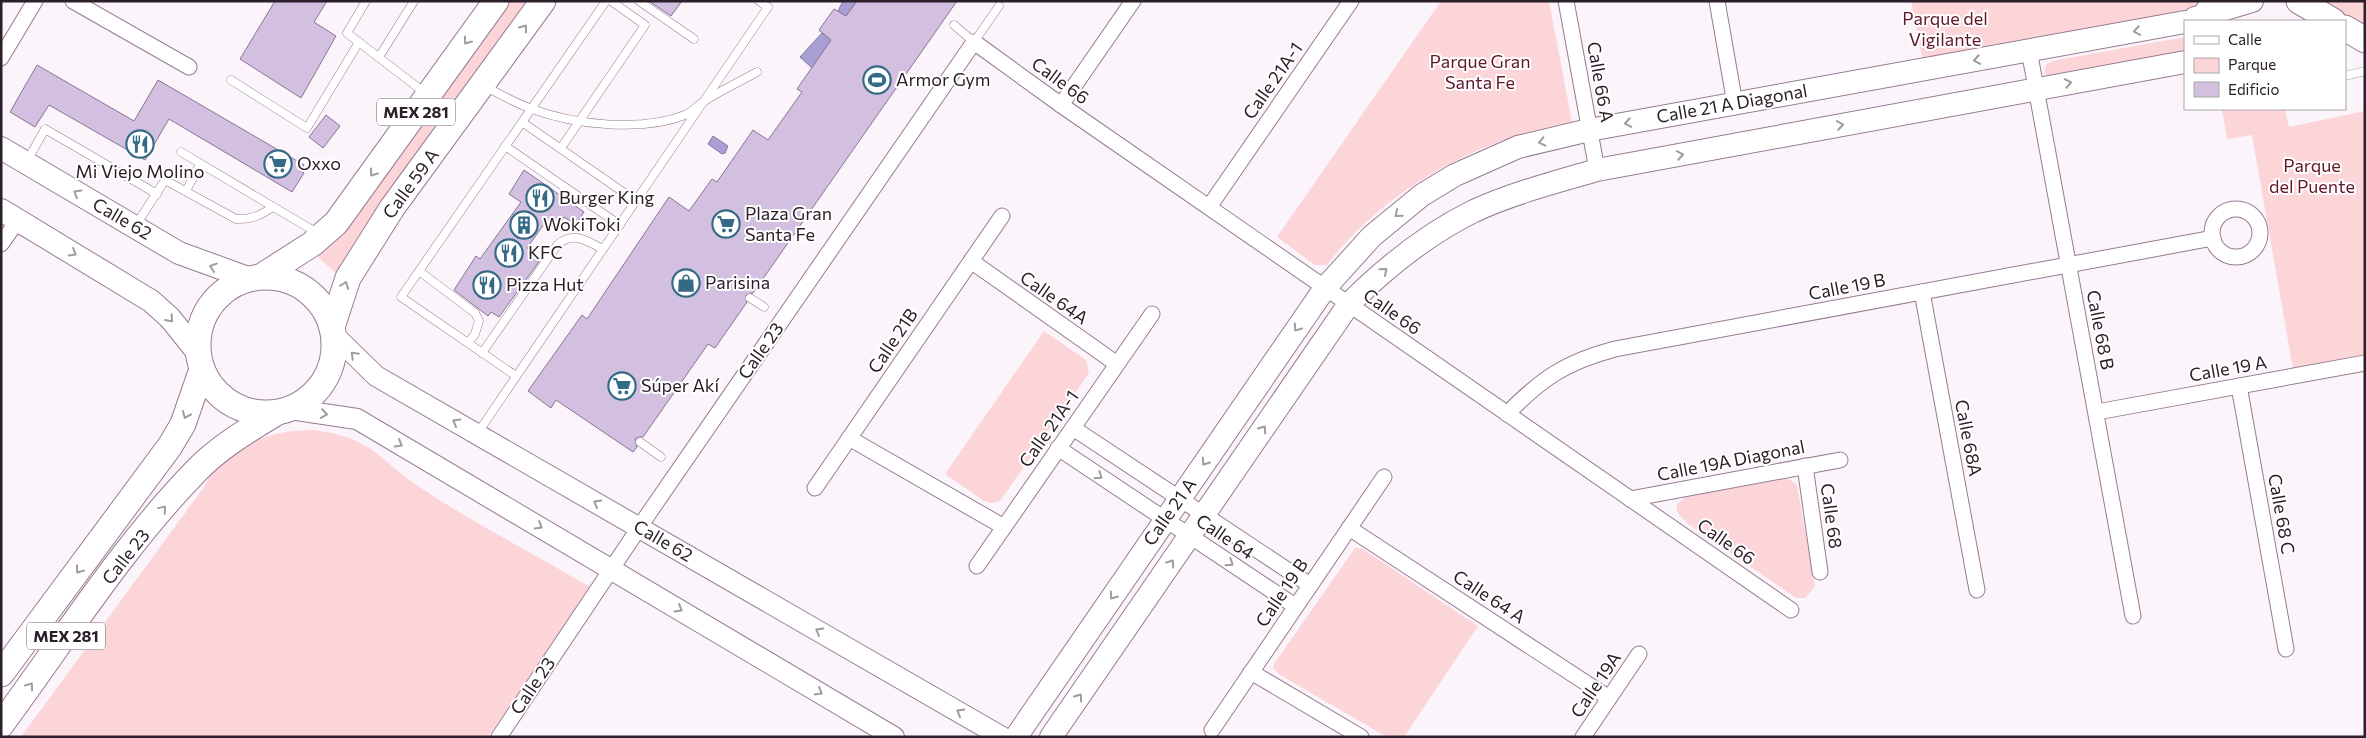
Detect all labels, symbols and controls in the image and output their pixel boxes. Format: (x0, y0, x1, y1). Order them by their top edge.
park label: Parque del Vigilante (1902, 7, 1988, 50)
legend (2184, 20, 2346, 110)
one-way arrow (518, 24, 527, 34)
one-way arrow (2132, 25, 2141, 35)
text: Calle (2228, 30, 2262, 48)
one-way arrow (464, 35, 473, 45)
street label: Calle 21A-1 (1238, 38, 1307, 123)
street label: Calle 66 A (1583, 40, 1619, 124)
park label: Parque Gran Santa Fe (1429, 50, 1531, 93)
street label: Calle 66 (1028, 52, 1094, 108)
one-way arrow (1973, 54, 1981, 65)
text: Parque (2228, 55, 2276, 73)
sports icon: Armor Gym (862, 65, 892, 95)
place label: Armor Gym (896, 68, 991, 90)
street label: Calle 21 A Diagonal (1655, 79, 1809, 127)
one-way arrow (2064, 79, 2073, 89)
text: Edificio (2228, 80, 2279, 98)
road number: MEX 281 (377, 98, 455, 125)
one-way arrow (1623, 118, 1632, 128)
one-way arrow (1835, 121, 1844, 131)
restaurant icon: Mi Viejo Molino (125, 129, 155, 159)
one-way arrow (1538, 136, 1546, 146)
street label: Calle 59 A (377, 144, 443, 223)
supermarket icon: Oxxo (263, 149, 293, 179)
one-way arrow (1675, 150, 1684, 160)
place label: Oxxo (297, 152, 341, 174)
park label: Parque del Puente (2269, 154, 2355, 197)
place label: Mi Viejo Molino (76, 160, 204, 182)
one-way arrow (370, 167, 378, 176)
restaurant icon: Burger King (525, 183, 555, 213)
place label: Burger King (559, 186, 655, 208)
one-way arrow (73, 189, 82, 199)
street label: Calle 62 (89, 192, 156, 244)
place label: Plaza Gran Santa Fe (745, 202, 832, 245)
one-way arrow (1394, 208, 1403, 217)
supermarket icon: Plaza Gran Santa Fe (711, 209, 741, 239)
building icon: WokiToki (509, 210, 539, 240)
place label: WokiToki (543, 213, 621, 235)
restaurant icon: KFC (494, 238, 524, 268)
place label: KFC (528, 241, 563, 263)
one-way arrow (68, 247, 77, 257)
one-way arrow (210, 262, 218, 272)
street label: Calle 64A (1016, 266, 1093, 329)
shop icon: Parisina (671, 268, 701, 298)
one-way arrow (1379, 268, 1388, 277)
street label: Calle 19 B (1807, 268, 1887, 304)
restaurant icon: Pizza Hut (472, 270, 502, 300)
place label: Parisina (705, 271, 770, 293)
place label: Pizza Hut (506, 273, 584, 295)
one-way arrow (339, 282, 349, 290)
street label: Calle 66 (1359, 283, 1426, 339)
street label: Calle 68 B (2082, 288, 2119, 372)
street label: Calle 21B (863, 304, 922, 377)
one-way arrow (164, 314, 173, 323)
street label: Calle 23 (733, 318, 788, 383)
one-way arrow (1294, 322, 1303, 332)
street label: Calle 19 A (2187, 350, 2268, 386)
one-way arrow (351, 352, 360, 361)
supermarket icon: Súper Akí (607, 371, 637, 401)
place label: Súper Akí (641, 374, 721, 396)
street label: Calle 21A-1 (1014, 386, 1083, 471)
street label: Calle 68A (1951, 398, 1987, 478)
one-way arrow (320, 408, 328, 419)
one-way arrow (182, 411, 192, 419)
one-way arrow (452, 419, 461, 429)
one-way arrow (1257, 425, 1266, 435)
street label: Calle 19A Diagonal (1655, 435, 1806, 485)
one-way arrow (394, 437, 403, 447)
one-way arrow (1202, 456, 1211, 466)
one-way arrow (1094, 469, 1103, 479)
street label: Calle 68 C (2264, 472, 2300, 556)
street label: Calle 21 A (1138, 473, 1200, 549)
street label: Calle 68 (1817, 482, 1847, 550)
one-way arrow (593, 500, 602, 510)
one-way arrow (158, 506, 166, 515)
street label: Calle 64 (1192, 509, 1259, 564)
street label: Calle 66 (1693, 513, 1760, 569)
street label: Calle 62 (630, 514, 697, 566)
one-way arrow (534, 520, 543, 530)
street label: Calle 23 (97, 524, 154, 588)
street label: Calle 19 B (1250, 554, 1312, 631)
one-way arrow (1224, 557, 1234, 566)
one-way arrow (1165, 559, 1174, 568)
one-way arrow (76, 564, 85, 574)
street label: Calle 64 A (1449, 565, 1530, 628)
one-way arrow (1110, 590, 1119, 599)
one-way arrow (673, 603, 682, 613)
road number: MEX 281 (27, 622, 105, 650)
one-way arrow (816, 628, 825, 638)
street label: Calle 19A (1565, 647, 1625, 721)
street label: Calle 23 (505, 653, 559, 718)
one-way arrow (24, 682, 33, 692)
one-way arrow (813, 686, 822, 696)
one-way arrow (1073, 693, 1082, 702)
one-way arrow (956, 709, 965, 719)

